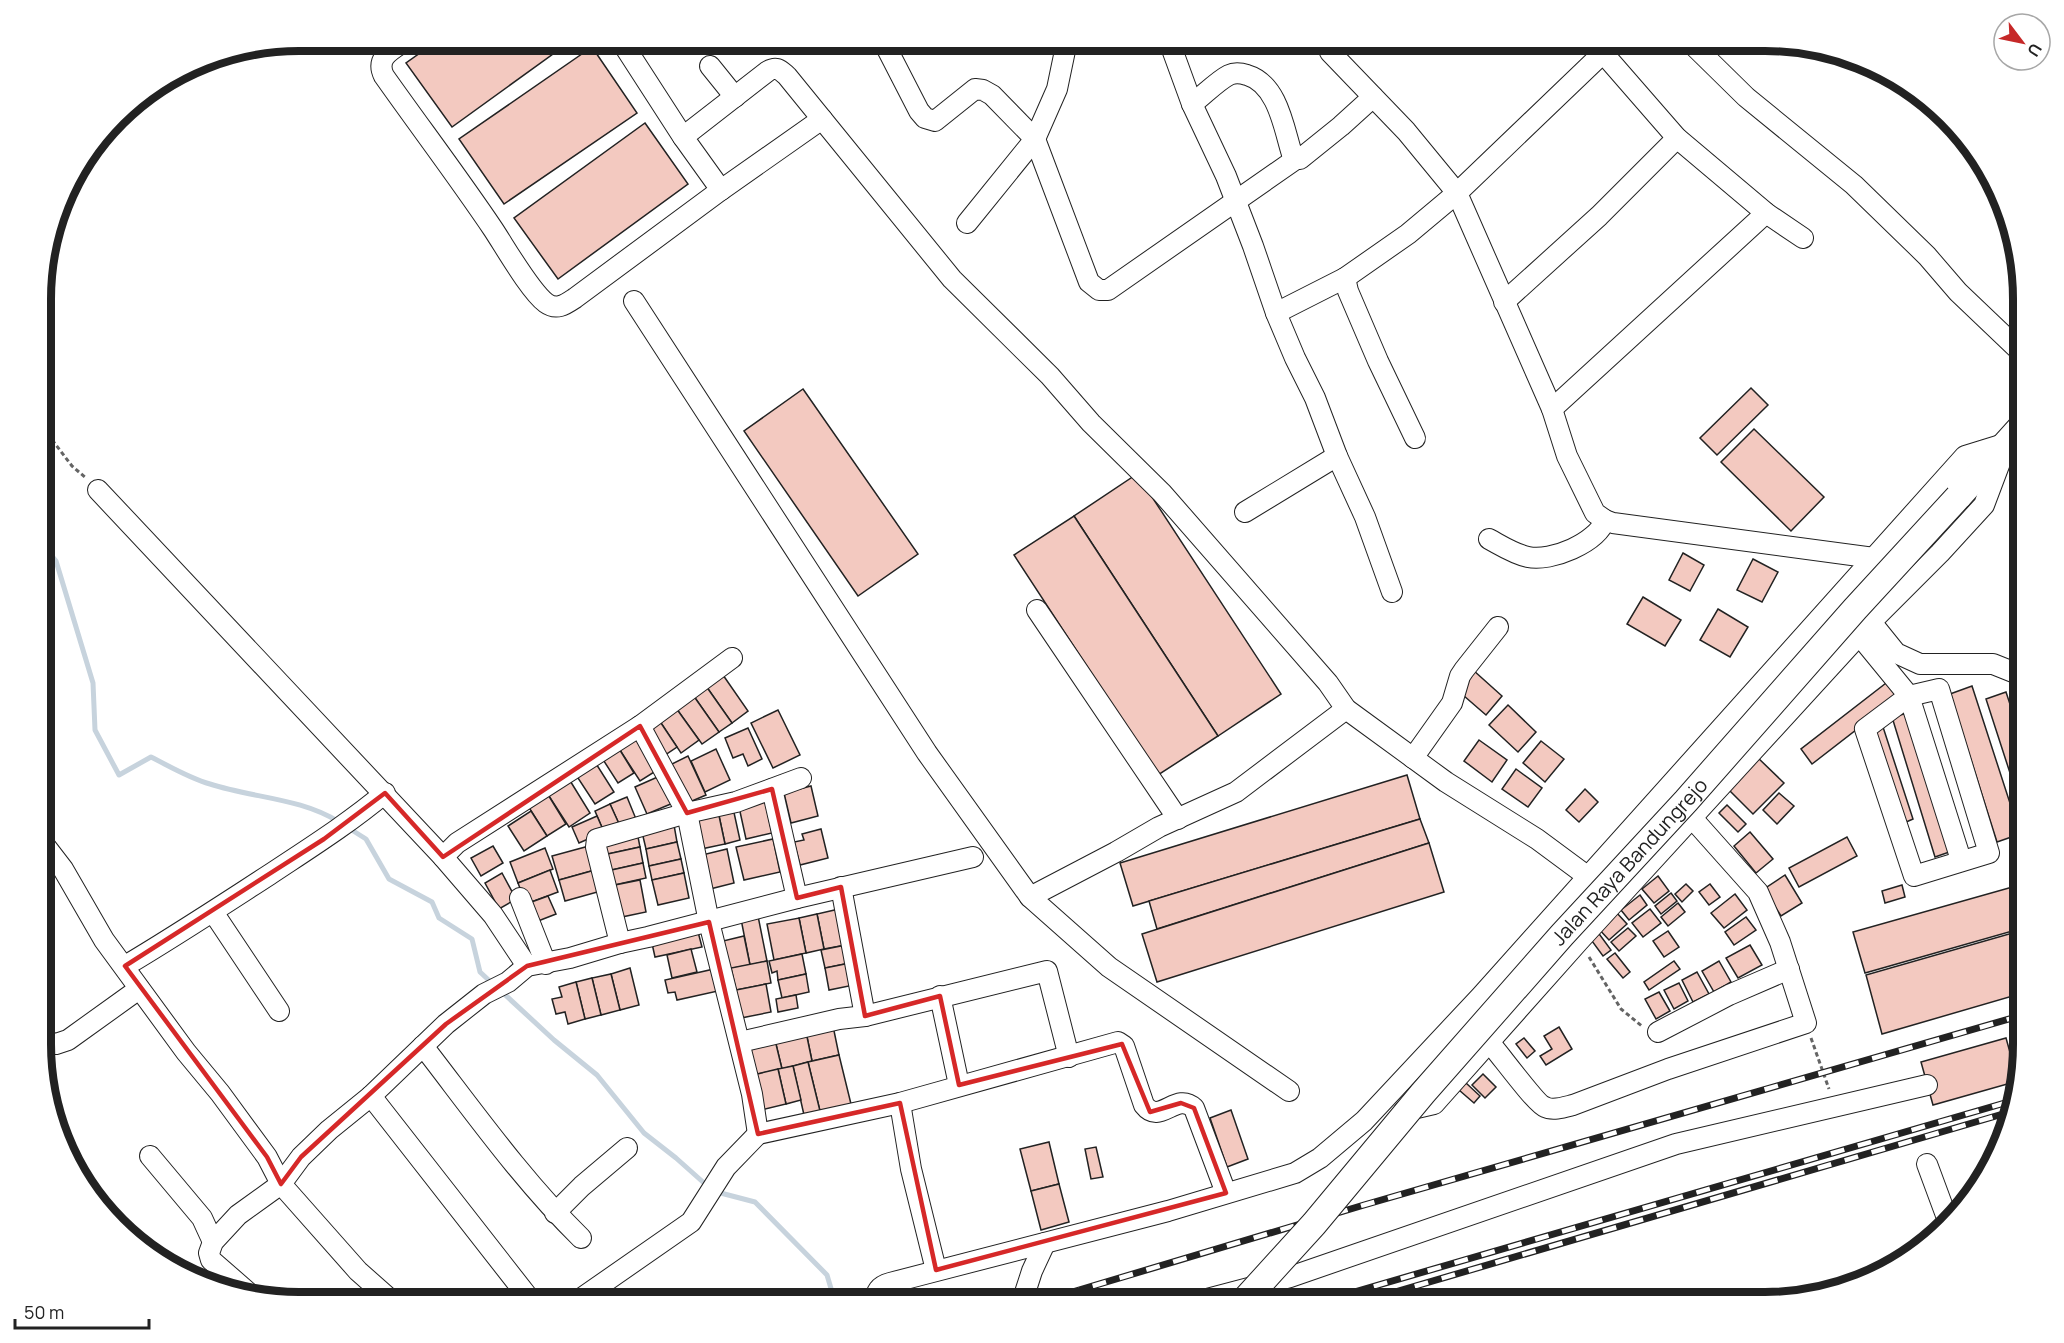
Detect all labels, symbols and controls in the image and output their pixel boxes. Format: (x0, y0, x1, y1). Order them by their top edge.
north arrow (1992, 12, 2052, 72)
text: U (2022, 39, 2047, 61)
street label: Jalan Raya Bandungrejo (1545, 772, 1713, 951)
scale bar (15, 1292, 148, 1330)
text: 50 m (24, 1300, 64, 1324)

